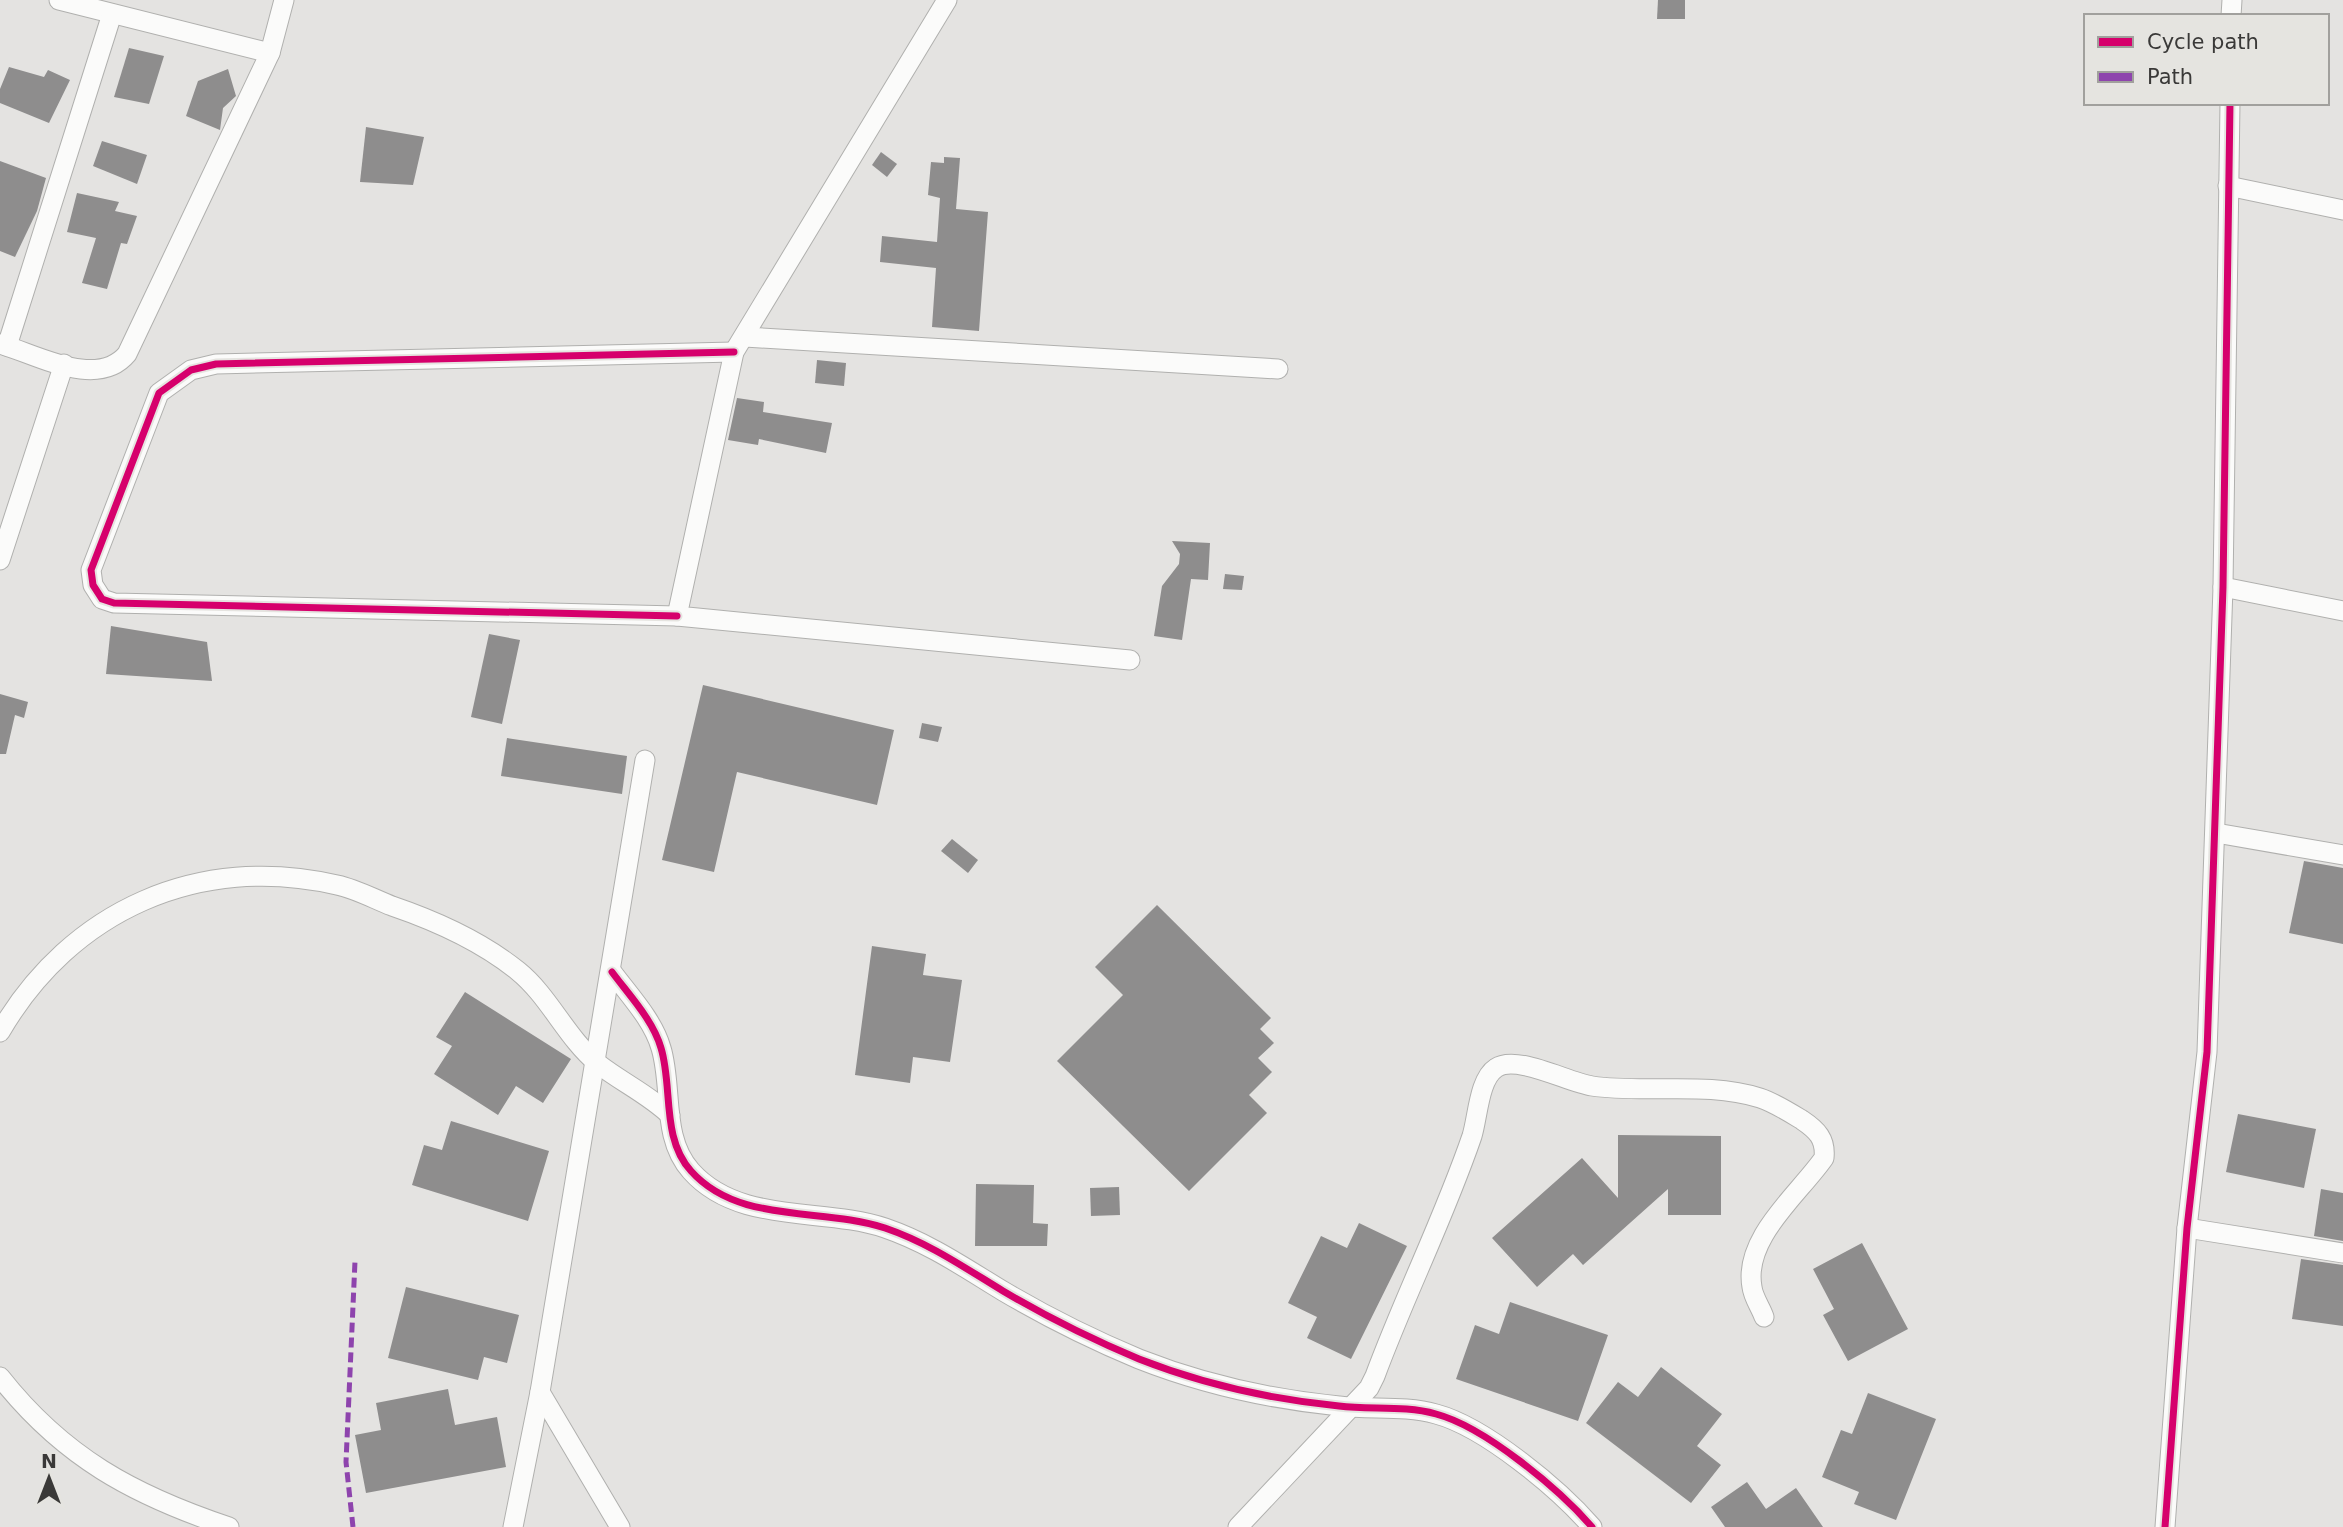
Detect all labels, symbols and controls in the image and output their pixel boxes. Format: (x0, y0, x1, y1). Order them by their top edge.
legend (2084, 14, 2329, 105)
text: Cycle path (2147, 30, 2259, 54)
text: Path (2147, 65, 2193, 89)
north arrow (14, 1443, 84, 1513)
text: N (41, 1450, 57, 1472)

